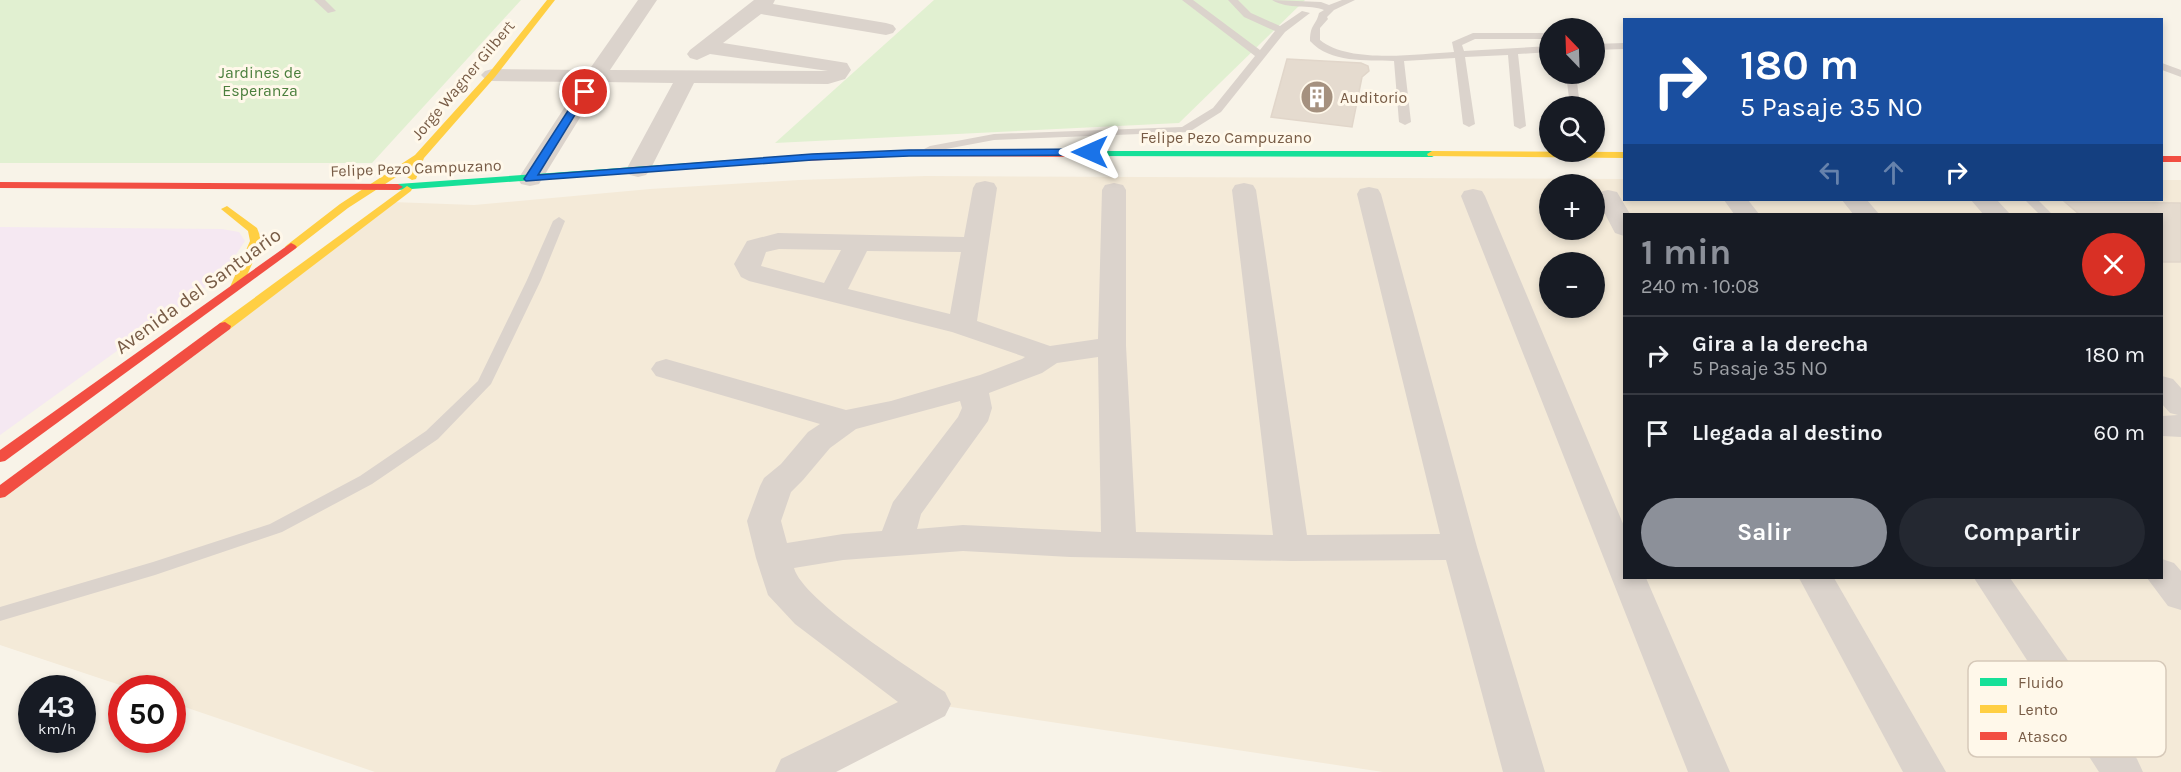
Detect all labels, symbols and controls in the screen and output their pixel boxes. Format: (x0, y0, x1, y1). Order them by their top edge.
street label: Jorge Wagner Gilbert (408, 16, 518, 144)
north arrow (1539, 18, 1605, 84)
map controls (1539, 18, 1605, 318)
text: 180 m (1740, 40, 1859, 90)
icon: right (1641, 42, 1719, 120)
park label: Jardines de Esperanza (218, 63, 302, 100)
pin (559, 66, 610, 117)
icon: arrive (568, 75, 601, 108)
building icon: Auditorio (1299, 79, 1335, 115)
place label: Auditorio (1340, 88, 1407, 107)
text: 5 Pasaje 35 NO (1740, 91, 1923, 123)
button: search (1539, 96, 1605, 162)
position arrow (1058, 120, 1122, 184)
street label: Felipe Pezo Campuzano (1140, 128, 1312, 147)
street label: Felipe Pezo Campuzano (330, 156, 502, 180)
icon: left (1814, 156, 1847, 189)
icon: ahead (1877, 156, 1910, 189)
icon: right (1940, 156, 1973, 189)
button: + (1539, 174, 1605, 240)
street label: Avenida del Santuario (111, 223, 285, 359)
text: 1 min (1641, 231, 1731, 273)
button: close (2082, 233, 2145, 296)
button: − (1539, 252, 1605, 318)
text: 240 m · 10:08 (1641, 275, 1759, 298)
text: Gira a la derecha (1692, 331, 1868, 357)
icon: right (1641, 339, 1674, 372)
text: 180 m (2085, 342, 2145, 368)
text: 5 Pasaje 35 NO (1692, 357, 1827, 380)
icon: arrive (1641, 417, 1674, 450)
text: Llegada al destino (1692, 420, 1883, 446)
text: 60 m (2094, 420, 2145, 446)
button: Salir (1641, 498, 1887, 567)
button: Compartir (1899, 498, 2145, 567)
legend (1968, 661, 2166, 757)
text: Fluido (2018, 673, 2064, 692)
speed limit sign: 50 (108, 675, 186, 753)
text: 43 (39, 689, 75, 725)
text: Lento (2018, 700, 2058, 719)
text: km/h (38, 720, 76, 738)
text: Atasco (2018, 727, 2067, 746)

